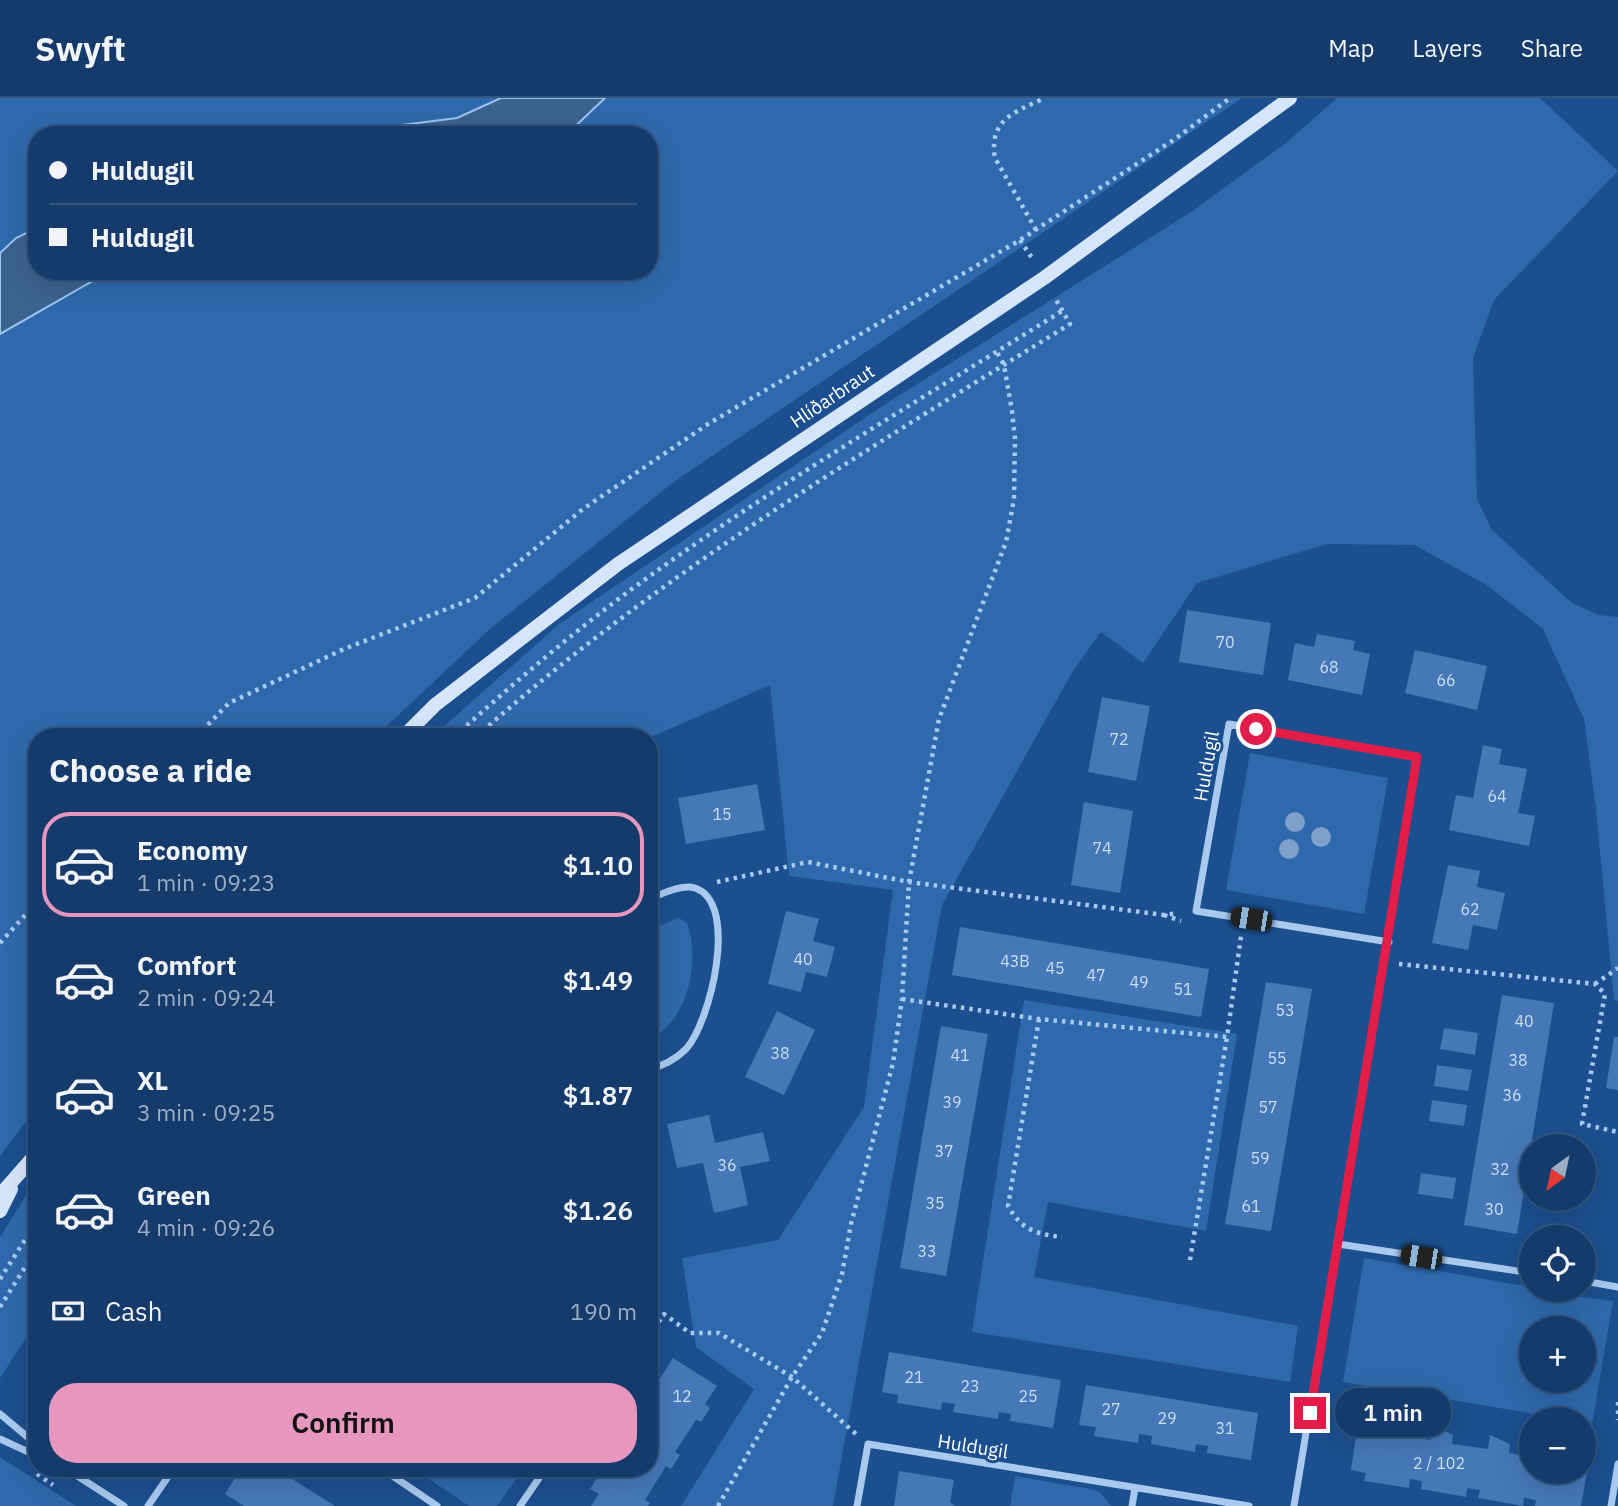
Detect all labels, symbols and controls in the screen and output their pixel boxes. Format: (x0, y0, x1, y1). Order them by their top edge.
text: Swyft (35, 27, 126, 70)
text: Map (1328, 32, 1375, 64)
text: Layers (1413, 32, 1483, 64)
text: Share (1521, 32, 1583, 64)
text: Huldugil (91, 153, 194, 187)
text: Huldugil (91, 220, 194, 254)
street label: Hlíðarbraut (785, 359, 879, 433)
house number: 70 (1215, 632, 1235, 652)
house number: 68 (1319, 657, 1339, 677)
house number: 66 (1436, 670, 1456, 690)
route start (1240, 713, 1272, 745)
house number: 72 (1109, 729, 1129, 749)
street label: Huldugil (1188, 729, 1224, 803)
text: Choose a ride (49, 749, 252, 791)
house number: 64 (1487, 786, 1507, 806)
house number: 15 (712, 804, 732, 824)
icon: car (53, 833, 116, 896)
text: Economy (137, 833, 248, 867)
house number: 74 (1092, 838, 1112, 858)
text: $1.10 (563, 848, 633, 882)
text: 1 min · 09:23 (137, 867, 275, 897)
house number: 62 (1460, 899, 1480, 919)
car (1229, 905, 1274, 933)
icon: car (53, 948, 116, 1011)
text: Comfort (137, 948, 236, 982)
house number: 40 (793, 949, 813, 969)
house number: 43B (1000, 951, 1030, 971)
house number: 45 (1045, 958, 1065, 978)
text: $1.49 (563, 963, 633, 997)
house number: 47 (1086, 965, 1106, 985)
house number: 49 (1129, 972, 1149, 992)
house number: 51 (1173, 979, 1193, 999)
text: 2 min · 09:24 (137, 982, 275, 1012)
house number: 53 (1275, 1000, 1295, 1020)
house number: 40 (1514, 1011, 1534, 1031)
house number: 38 (770, 1043, 790, 1063)
house number: 41 (950, 1045, 970, 1065)
house number: 55 (1267, 1048, 1287, 1068)
house number: 38 (1508, 1050, 1528, 1070)
icon: car (53, 1063, 116, 1126)
text: XL (137, 1063, 168, 1097)
text: $1.87 (563, 1078, 633, 1112)
house number: 36 (1502, 1085, 1522, 1105)
house number: 39 (942, 1092, 962, 1112)
text: 3 min · 09:25 (137, 1097, 275, 1127)
house number: 57 (1258, 1097, 1278, 1117)
north arrow (1519, 1134, 1596, 1211)
map controls (1519, 1134, 1596, 1484)
house number: 37 (934, 1141, 954, 1161)
house number: 59 (1250, 1148, 1270, 1168)
house number: 36 (717, 1155, 737, 1175)
house number: 32 (1490, 1159, 1510, 1179)
icon: car (53, 1178, 116, 1241)
text: Green (137, 1178, 211, 1212)
text: $1.26 (563, 1193, 633, 1227)
house number: 35 (925, 1193, 945, 1213)
house number: 61 (1241, 1196, 1261, 1216)
house number: 30 (1484, 1199, 1504, 1219)
text: 4 min · 09:26 (137, 1212, 275, 1242)
button: locate (1519, 1225, 1596, 1302)
house number: 33 (917, 1241, 937, 1261)
car (1399, 1243, 1444, 1271)
icon: cash (49, 1292, 87, 1330)
text: Cash (105, 1294, 162, 1328)
text: 190 m (570, 1296, 637, 1326)
button: + (1519, 1316, 1596, 1393)
house number: 21 (904, 1367, 924, 1387)
house number: 23 (960, 1376, 980, 1396)
button: Confirm (49, 1383, 637, 1463)
house number: 12 (672, 1386, 692, 1406)
house number: 25 (1018, 1386, 1038, 1406)
callout: 1 min (1334, 1388, 1450, 1438)
route end (1294, 1397, 1326, 1429)
text: 1 min (1363, 1397, 1423, 1427)
house number: 27 (1101, 1399, 1121, 1419)
button: − (1519, 1407, 1596, 1484)
house number: 29 (1157, 1408, 1177, 1428)
house number: 31 (1215, 1418, 1235, 1438)
street label: Huldugil (936, 1429, 1010, 1463)
house number: 2 / 102 (1413, 1453, 1465, 1473)

